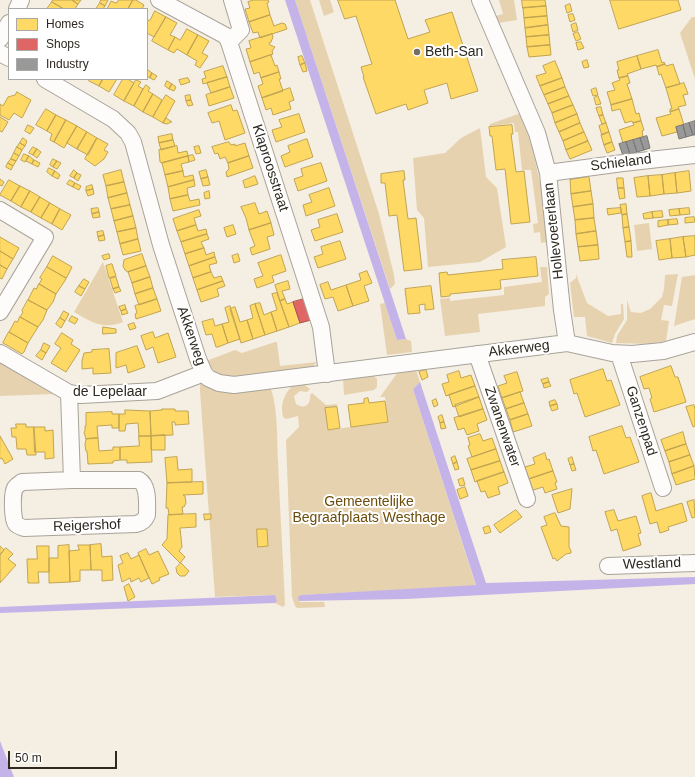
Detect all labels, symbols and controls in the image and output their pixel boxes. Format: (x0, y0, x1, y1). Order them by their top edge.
legend (8, 8, 148, 80)
text: Homes (46, 17, 84, 31)
text: Shops (46, 37, 80, 51)
place label: Beth-San (425, 44, 483, 60)
marker: Beth-San (412, 47, 422, 57)
text: Industry (46, 57, 89, 71)
street label: Klaproosstraat (248, 122, 292, 214)
street label: Schieland (589, 151, 653, 175)
street label: Hollevoeterlaan (541, 182, 567, 280)
street label: Akkerweg (173, 304, 209, 368)
street label: Akkerweg (487, 337, 551, 361)
street label: de Lepelaar (73, 384, 147, 400)
street label: Ganzenpad (622, 384, 660, 458)
street label: Zwanenwater (480, 385, 524, 469)
park label: Gemeentelijke Begraafplaats Westhage (292, 494, 446, 526)
street label: Reigershof (53, 516, 121, 536)
street label: Westland (623, 555, 681, 573)
scale bar (10, 743, 119, 769)
text: 50 m (15, 751, 42, 765)

